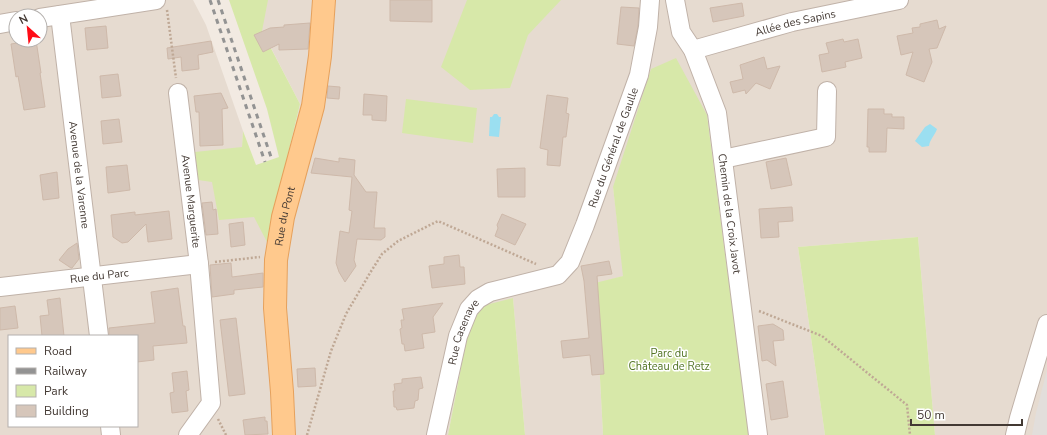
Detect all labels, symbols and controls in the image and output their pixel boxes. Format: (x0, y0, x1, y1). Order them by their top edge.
street label: Allée des Sapins (753, 6, 837, 40)
north arrow (8, 8, 48, 48)
text: N (17, 11, 31, 28)
street label: Rue du Général de Gaulle (585, 85, 642, 210)
street label: Avenue de la Varenne (65, 120, 93, 230)
street label: Chemin de la Croix Javot (714, 153, 744, 275)
street label: Avenue Marguerite (178, 154, 204, 249)
street label: Rue du Pont (271, 185, 299, 247)
street label: Rue du Parc (69, 265, 130, 287)
street label: Rue Casenave (445, 296, 483, 366)
legend (8, 335, 138, 427)
text: Road (44, 343, 72, 359)
park label: Parc du Château de Retz (628, 346, 710, 374)
text: Railway (44, 363, 88, 379)
text: Park (44, 383, 69, 399)
scale bar (911, 401, 1022, 427)
text: Building (44, 403, 89, 419)
text: 50 m (917, 407, 945, 423)

